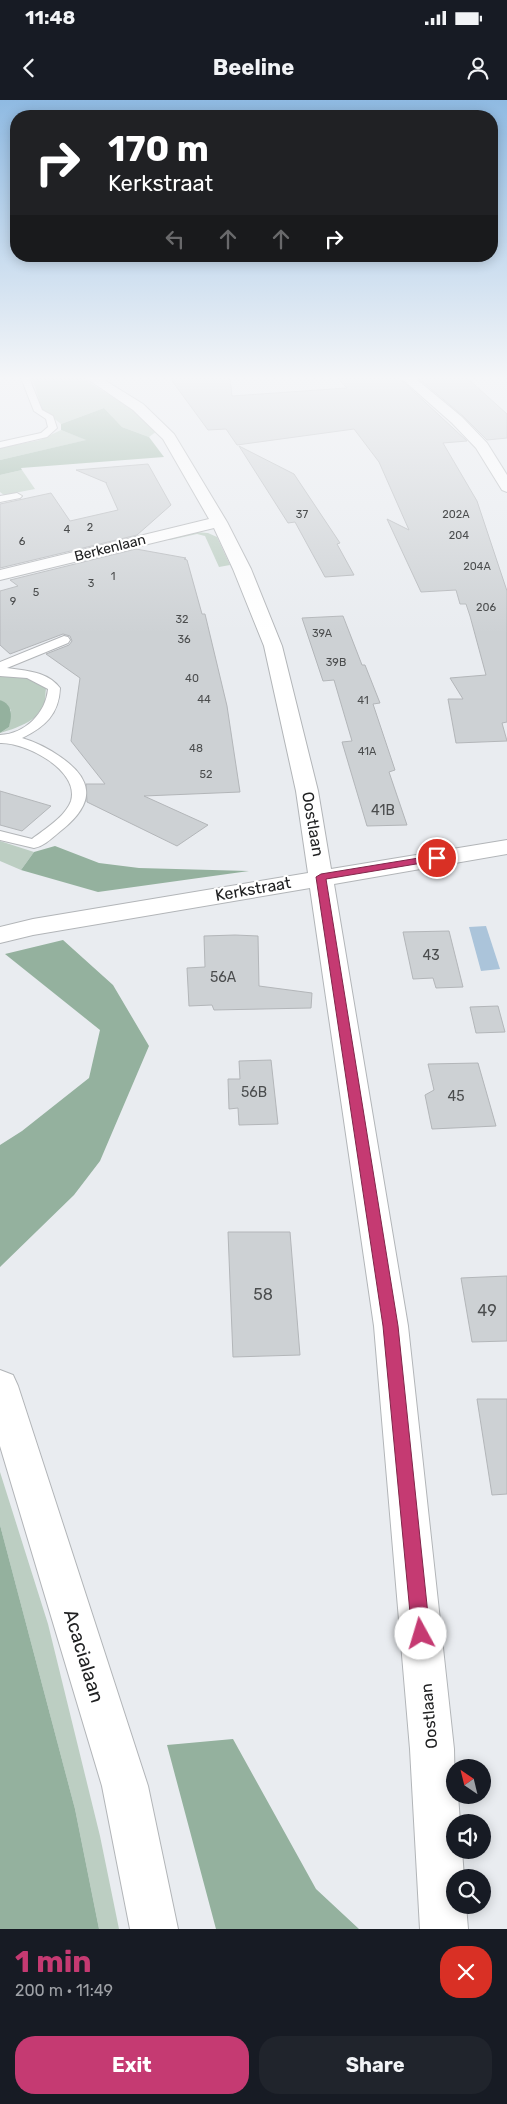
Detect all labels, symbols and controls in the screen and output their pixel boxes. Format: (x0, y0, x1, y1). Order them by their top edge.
text: 11:48 (25, 6, 75, 29)
icon: back (15, 54, 43, 82)
text: Beeline (213, 54, 294, 81)
icon: person (464, 54, 492, 82)
text: 170 m (108, 128, 209, 170)
icon: right (25, 130, 90, 195)
text: Kerkstraat (108, 170, 213, 197)
icon: left (161, 225, 189, 253)
icon: ahead (214, 225, 242, 253)
icon: ahead (267, 225, 295, 253)
icon: right (320, 225, 348, 253)
house number: 37 (296, 508, 308, 521)
house number: 202A (442, 508, 470, 521)
house number: 2 (87, 521, 93, 534)
house number: 4 (64, 523, 71, 536)
house number: 204 (449, 529, 469, 542)
street label: Berkenlaan (72, 531, 148, 565)
house number: 6 (19, 535, 26, 548)
house number: 204A (463, 560, 491, 573)
house number: 1 (111, 570, 115, 583)
house number: 3 (88, 577, 95, 590)
house number: 5 (33, 586, 40, 599)
house number: 9 (10, 595, 16, 608)
house number: 206 (476, 601, 496, 614)
house number: 32 (175, 613, 189, 626)
house number: 39A (312, 627, 333, 640)
house number: 36 (177, 633, 191, 646)
house number: 39B (326, 656, 346, 669)
house number: 40 (185, 672, 199, 685)
house number: 44 (197, 693, 211, 706)
house number: 41 (357, 694, 369, 707)
house number: 48 (189, 742, 203, 755)
house number: 41A (358, 745, 377, 758)
house number: 52 (200, 768, 213, 781)
street label: Oostlaan (298, 790, 328, 858)
house number: 41B (371, 802, 395, 819)
pin (416, 837, 458, 879)
icon: arrive (423, 844, 451, 872)
street label: Kerkstraat (214, 873, 292, 905)
house number: 43 (422, 947, 440, 964)
house number: 56A (210, 969, 237, 986)
house number: 56B (241, 1084, 267, 1101)
house number: 45 (447, 1088, 465, 1105)
house number: 58 (253, 1285, 273, 1304)
house number: 49 (477, 1301, 497, 1320)
street label: Acacialaan (59, 1607, 109, 1705)
position arrow (394, 1607, 446, 1659)
street label: Oostlaan (417, 1682, 441, 1750)
north arrow (446, 1759, 491, 1804)
map controls (446, 1759, 491, 1914)
button: sound (446, 1814, 491, 1859)
button: search (446, 1869, 491, 1914)
text: 1 min (15, 1944, 92, 1980)
button: close (440, 1946, 492, 1998)
text: 200 m · 11:49 (15, 1981, 113, 2000)
button: Exit (15, 2036, 249, 2094)
button: Share (259, 2036, 492, 2094)

